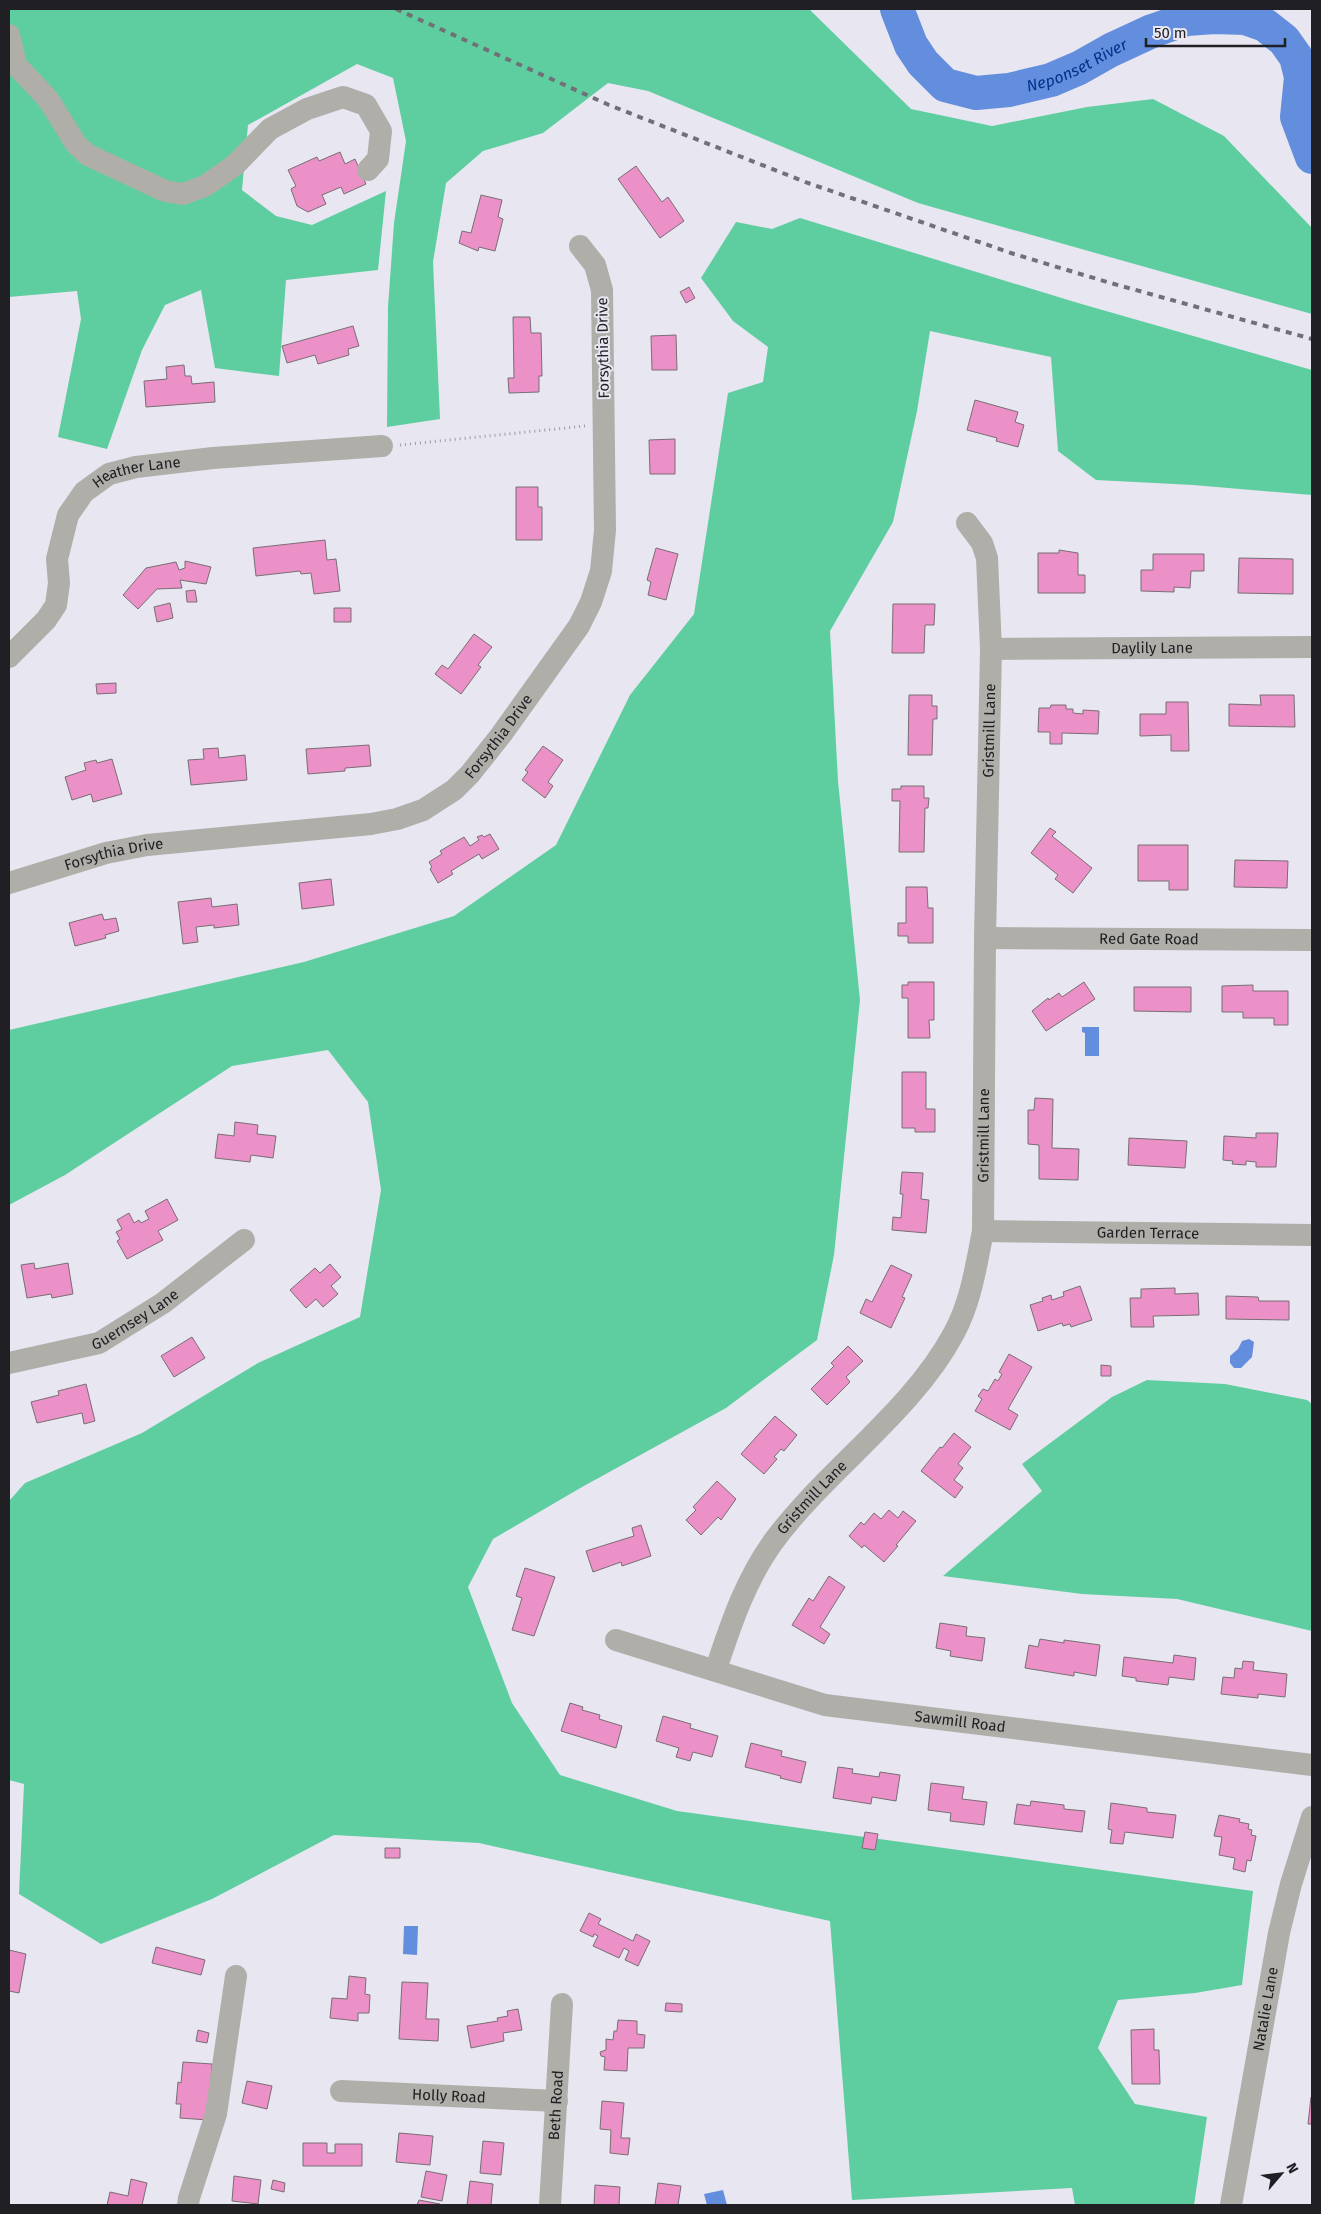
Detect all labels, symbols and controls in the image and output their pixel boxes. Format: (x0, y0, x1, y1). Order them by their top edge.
scale bar (1146, 15, 1285, 47)
text: 50 m (1154, 24, 1187, 42)
water label: Neponset River (1025, 35, 1131, 96)
street label: Forsythia Drive (593, 297, 613, 399)
street label: Heather Lane (89, 453, 182, 492)
street label: Daylily Lane (1111, 639, 1193, 657)
street label: Gristmill Lane (979, 683, 999, 778)
street label: Forsythia Drive (461, 691, 536, 782)
street label: Forsythia Drive (62, 835, 164, 874)
street label: Red Gate Road (1099, 930, 1199, 948)
street label: Gristmill Lane (974, 1088, 993, 1183)
street label: Garden Terrace (1097, 1223, 1199, 1243)
street label: Guernsey Lane (90, 1285, 182, 1353)
street label: Gristmill Lane (773, 1457, 851, 1538)
street label: Sawmill Road (914, 1707, 1007, 1736)
street label: Natalie Lane (1249, 1966, 1282, 2052)
street label: Beth Road (545, 2070, 567, 2141)
street label: Holly Road (412, 2085, 486, 2107)
north arrow (1256, 2149, 1306, 2199)
text: N (1282, 2160, 1302, 2176)

